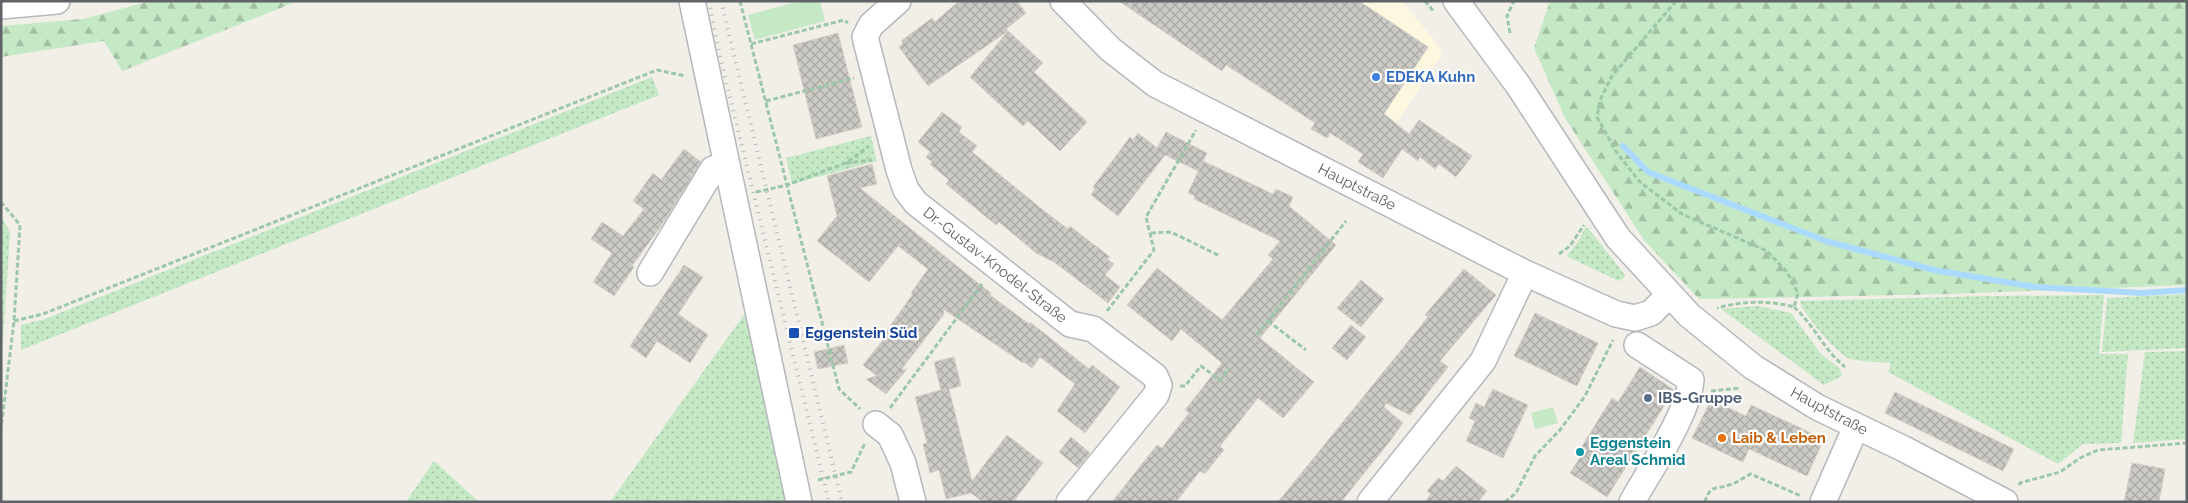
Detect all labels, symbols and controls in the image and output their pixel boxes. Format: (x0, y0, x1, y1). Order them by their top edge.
place label: EDEKA Kuhn (1386, 68, 1475, 86)
marker: EDEKA Kuhn (1370, 71, 1382, 83)
street label: Hauptstraße (1315, 160, 1399, 214)
street label: Dr.-Gustav-Knodel-Straße (919, 203, 1071, 327)
place label: Eggenstein Süd (805, 324, 918, 342)
marker: Eggenstein Süd (787, 326, 801, 340)
street label: Hauptstraße (1787, 383, 1871, 439)
place label: IBS-Gruppe (1658, 389, 1742, 407)
marker: IBS-Gruppe (1642, 392, 1654, 404)
place label: Laib & Leben (1732, 429, 1826, 447)
marker: Laib & Leben (1716, 432, 1728, 444)
place label: Eggenstein Areal Schmid (1590, 434, 1686, 469)
marker: Eggenstein Areal Schmid (1574, 446, 1586, 458)

